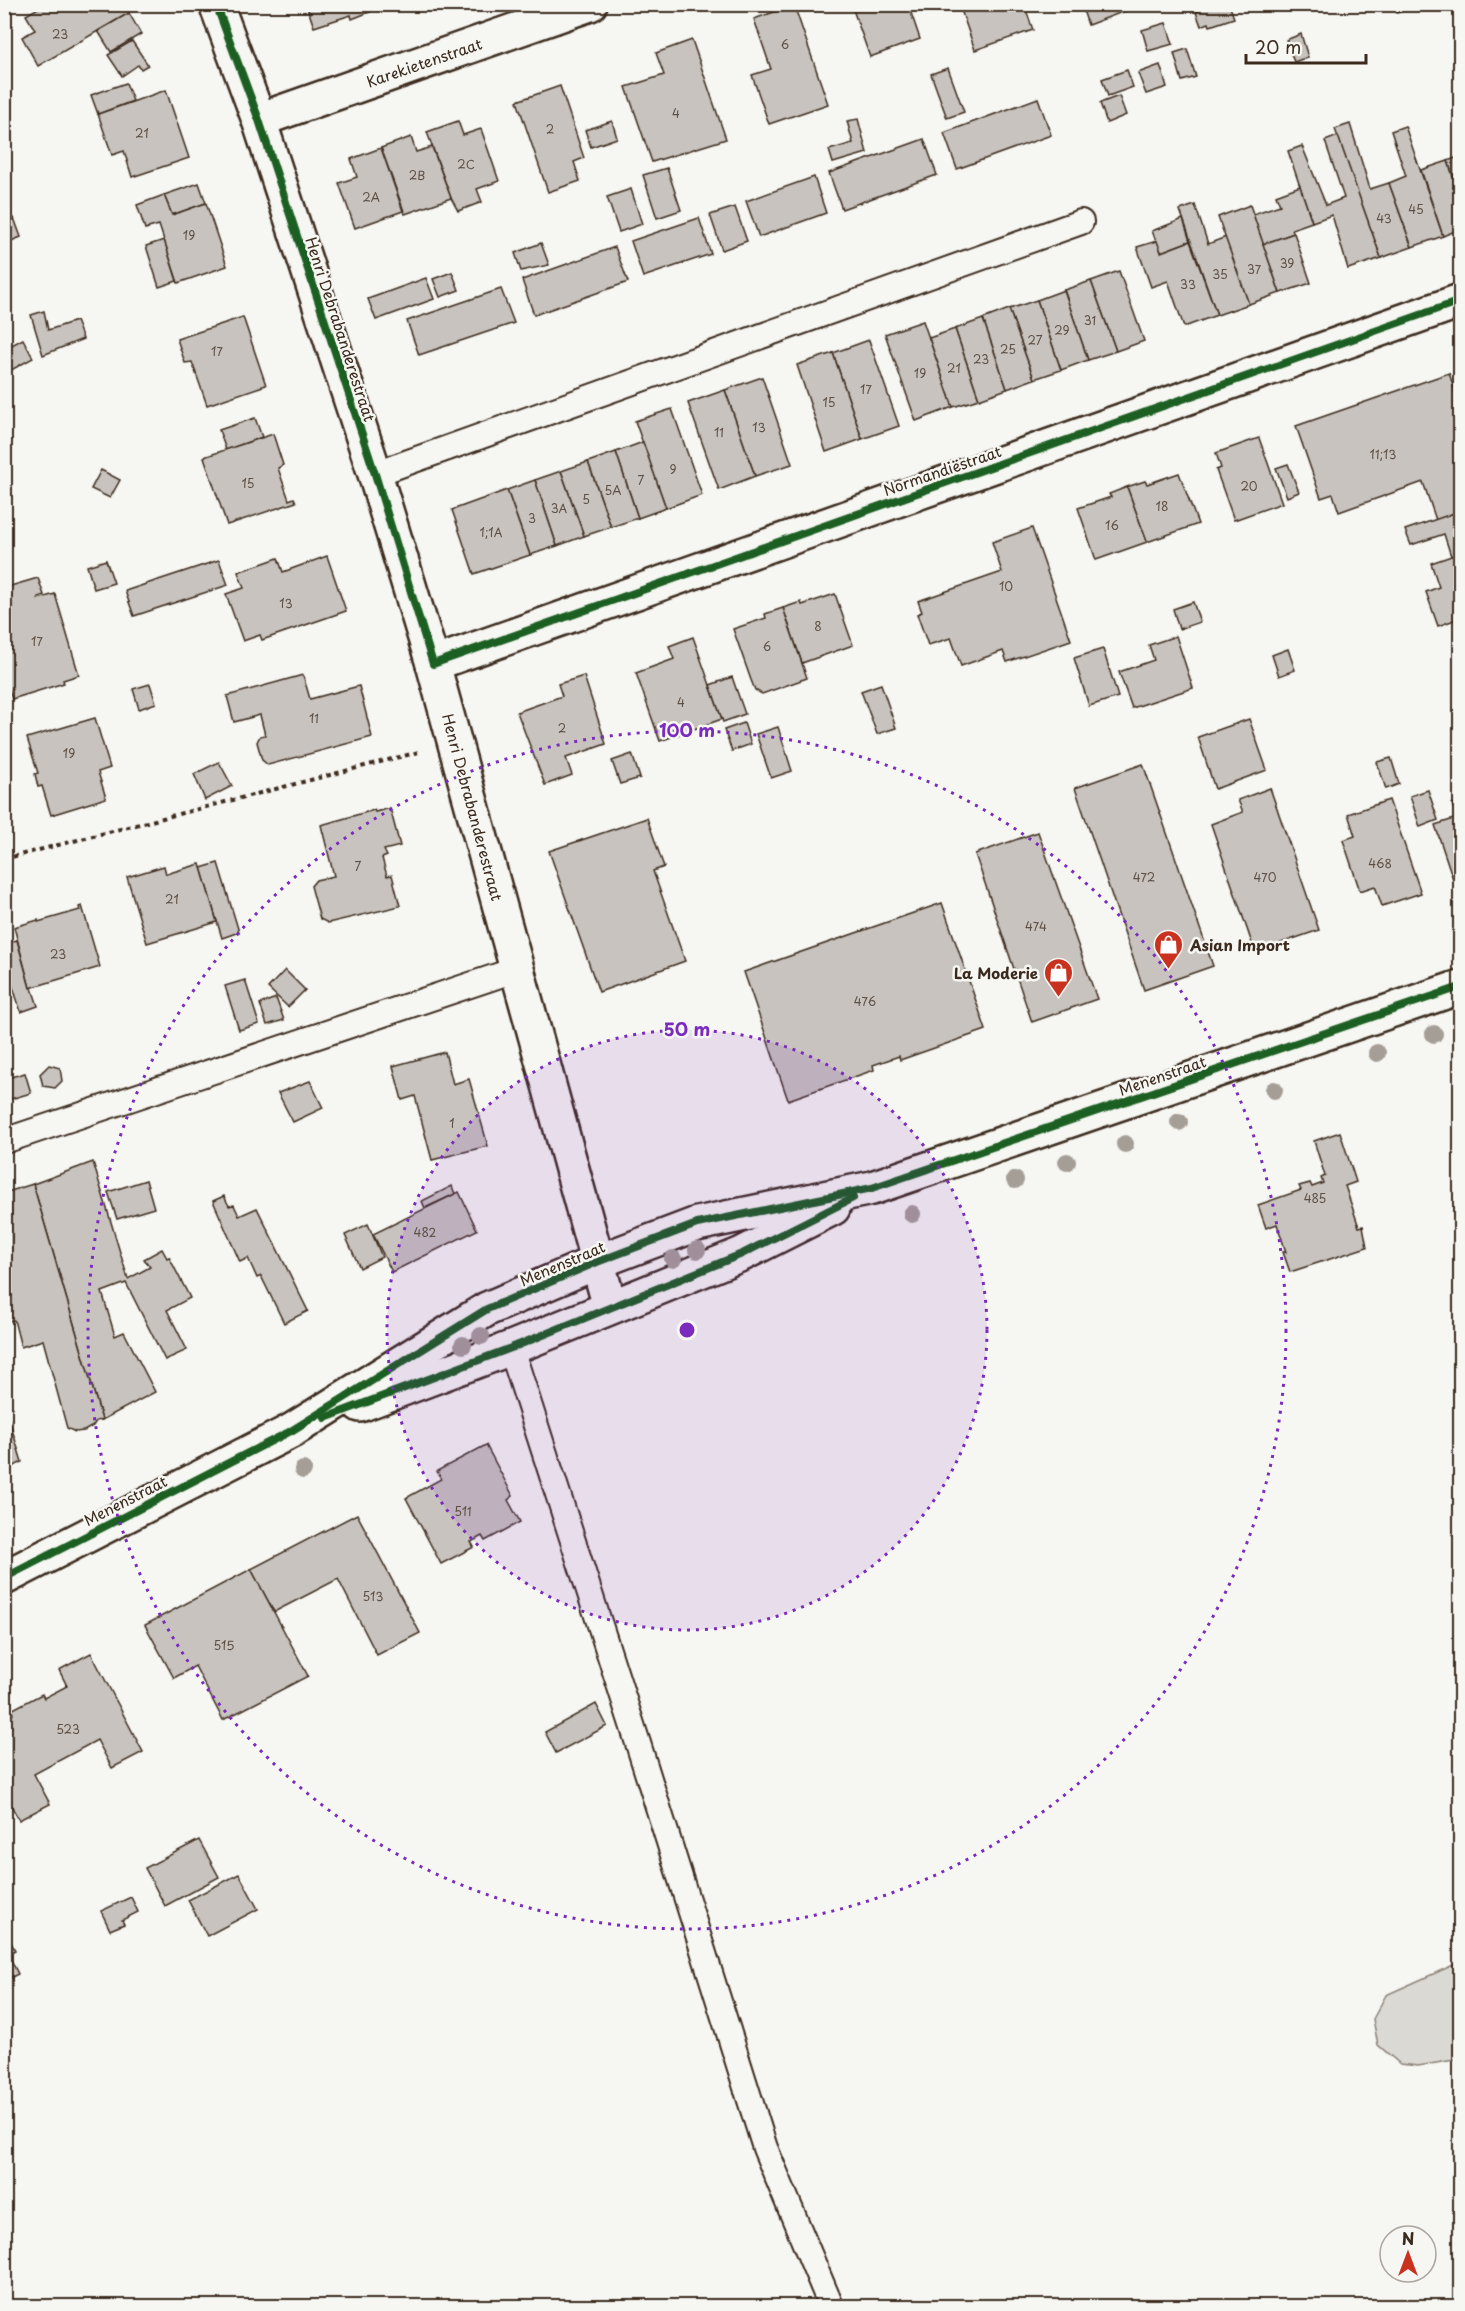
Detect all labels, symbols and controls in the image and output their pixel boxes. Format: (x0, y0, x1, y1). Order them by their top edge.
house number: 23 (52, 25, 68, 43)
scale bar (1246, 27, 1366, 65)
street label: Karekietenstraat (363, 31, 485, 93)
text: 20 m (1255, 33, 1301, 60)
house number: 6 (781, 35, 789, 53)
house number: 4 (672, 104, 680, 122)
house number: 2 (546, 120, 554, 138)
house number: 21 (135, 124, 149, 142)
house number: 2C (457, 155, 475, 173)
house number: 2B (409, 166, 425, 184)
house number: 2A (362, 188, 380, 206)
house number: 45 (1408, 200, 1424, 218)
house number: 43 (1376, 209, 1392, 227)
house number: 19 (183, 226, 195, 244)
street label: Henri Debrabanderestraat (300, 234, 382, 424)
house number: 39 (1280, 254, 1294, 272)
house number: 37 (1247, 260, 1262, 278)
house number: 35 (1212, 265, 1228, 283)
house number: 33 (1180, 275, 1196, 293)
house number: 31 (1084, 311, 1096, 329)
house number: 29 (1054, 321, 1070, 339)
house number: 27 (1028, 331, 1043, 349)
house number: 25 (1000, 340, 1016, 358)
house number: 17 (211, 342, 223, 360)
house number: 23 (973, 350, 989, 368)
house number: 21 (947, 359, 961, 377)
house number: 19 (914, 364, 926, 382)
house number: 17 (860, 380, 872, 398)
house number: 15 (822, 393, 836, 411)
house number: 13 (752, 418, 766, 436)
house number: 11 (714, 423, 724, 441)
street label: Normandiëstraat (880, 439, 1004, 501)
house number: 11;13 (1370, 445, 1396, 463)
house number: 9 (669, 460, 677, 478)
house number: 7 (638, 471, 645, 489)
house number: 15 (241, 474, 255, 492)
house number: 20 (1240, 477, 1258, 495)
house number: 5A (605, 481, 621, 499)
house number: 5 (582, 490, 590, 508)
house number: 18 (1156, 497, 1168, 515)
house number: 3A (551, 499, 568, 517)
house number: 3 (528, 509, 536, 527)
house number: 16 (1105, 516, 1119, 534)
house number: 1;1A (480, 523, 503, 541)
house number: 10 (999, 577, 1013, 595)
house number: 13 (279, 594, 293, 612)
house number: 8 (814, 617, 822, 635)
house number: 17 (31, 632, 43, 650)
house number: 6 (763, 637, 771, 655)
house number: 4 (677, 693, 685, 711)
house number: 11 (309, 709, 319, 727)
street label: Henri Debrabanderestraat (437, 711, 509, 903)
text: 100 m (659, 716, 715, 743)
house number: 2 (558, 719, 566, 737)
house number: 19 (63, 744, 75, 762)
house number: 468 (1368, 854, 1392, 872)
house number: 7 (355, 857, 362, 875)
house number: 472 (1133, 868, 1155, 886)
house number: 470 (1254, 868, 1277, 886)
house number: 21 (165, 890, 179, 908)
house number: 474 (1025, 917, 1047, 935)
shop icon: Asian Import (1153, 928, 1185, 970)
place label: Asian Import (1189, 933, 1290, 956)
house number: 23 (50, 945, 66, 963)
shop icon: La Moderie (1043, 956, 1075, 998)
place label: La Moderie (954, 961, 1038, 984)
house number: 476 (854, 992, 876, 1010)
text: 50 m (664, 1015, 710, 1042)
street label: Menenstraat (1115, 1049, 1209, 1101)
house number: 1 (449, 1114, 455, 1132)
house number: 485 (1304, 1189, 1326, 1207)
house number: 482 (414, 1223, 437, 1241)
street label: Menenstraat (516, 1235, 608, 1291)
centre of rings (677, 1320, 697, 1340)
street label: Menenstraat (79, 1469, 171, 1531)
house number: 511 (454, 1502, 472, 1520)
house number: 513 (363, 1587, 383, 1605)
house number: 515 (213, 1636, 235, 1654)
house number: 523 (56, 1720, 80, 1738)
north arrow (1378, 2224, 1438, 2284)
text: N (1402, 2226, 1414, 2250)

